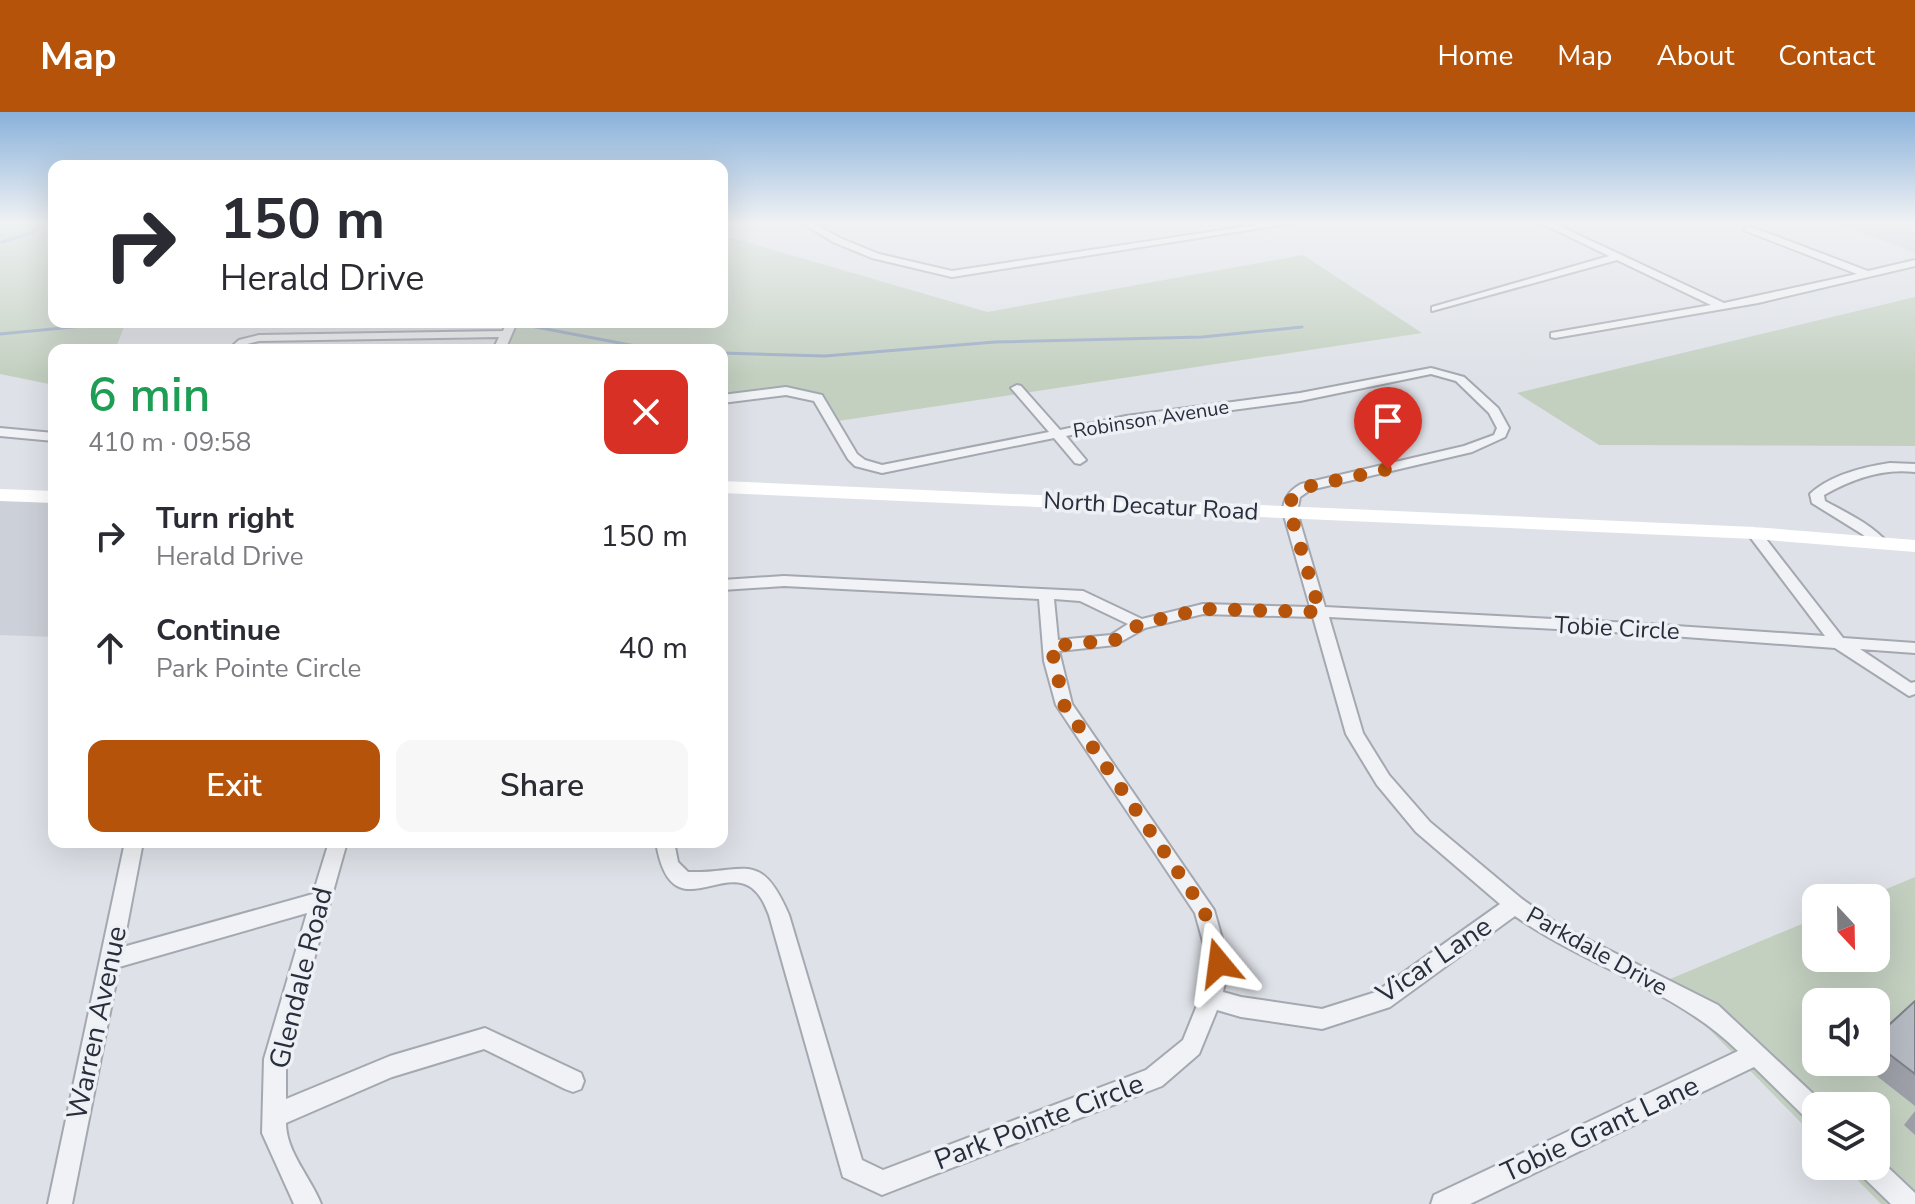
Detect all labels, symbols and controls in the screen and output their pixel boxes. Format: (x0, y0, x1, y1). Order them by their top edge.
text: Map (40, 31, 117, 82)
text: Home (1438, 37, 1513, 75)
text: Map (1557, 37, 1612, 75)
text: About (1656, 37, 1734, 75)
text: Contact (1778, 37, 1875, 75)
text: 150 m (220, 181, 385, 258)
icon: right (88, 192, 192, 296)
text: Herald Drive (220, 254, 424, 303)
text: 6 min (88, 362, 210, 428)
button: close (604, 370, 688, 454)
pin (1354, 387, 1422, 469)
street label: Robinson Avenue (1071, 393, 1231, 445)
icon: arrive (1366, 399, 1410, 443)
text: 410 m · 09:58 (88, 425, 251, 460)
street label: North Decatur Road (1043, 484, 1259, 528)
text: Turn right (156, 498, 294, 539)
icon: right (88, 514, 132, 558)
text: 150 m (601, 516, 688, 557)
text: Herald Drive (156, 539, 304, 574)
street label: Tobie Circle (1554, 609, 1680, 647)
text: Continue (156, 610, 281, 651)
icon: ahead (88, 626, 132, 670)
text: 40 m (619, 628, 688, 669)
text: Park Pointe Circle (156, 651, 361, 686)
button: Exit (88, 740, 380, 832)
button: Share (396, 740, 688, 832)
street label: Glendale Road (260, 883, 342, 1073)
north arrow (1802, 884, 1890, 972)
map controls (1802, 884, 1890, 1180)
street label: Parkdale Drive (1521, 899, 1673, 1003)
street label: Vicar Lane (1368, 907, 1499, 1013)
position arrow (1177, 921, 1261, 1005)
street label: Warren Avenue (58, 923, 136, 1123)
button: sound (1802, 988, 1890, 1076)
street label: Park Pointe Circle (929, 1065, 1149, 1179)
street label: Tobie Grant Lane (1495, 1067, 1705, 1191)
button: layers (1802, 1092, 1890, 1180)

